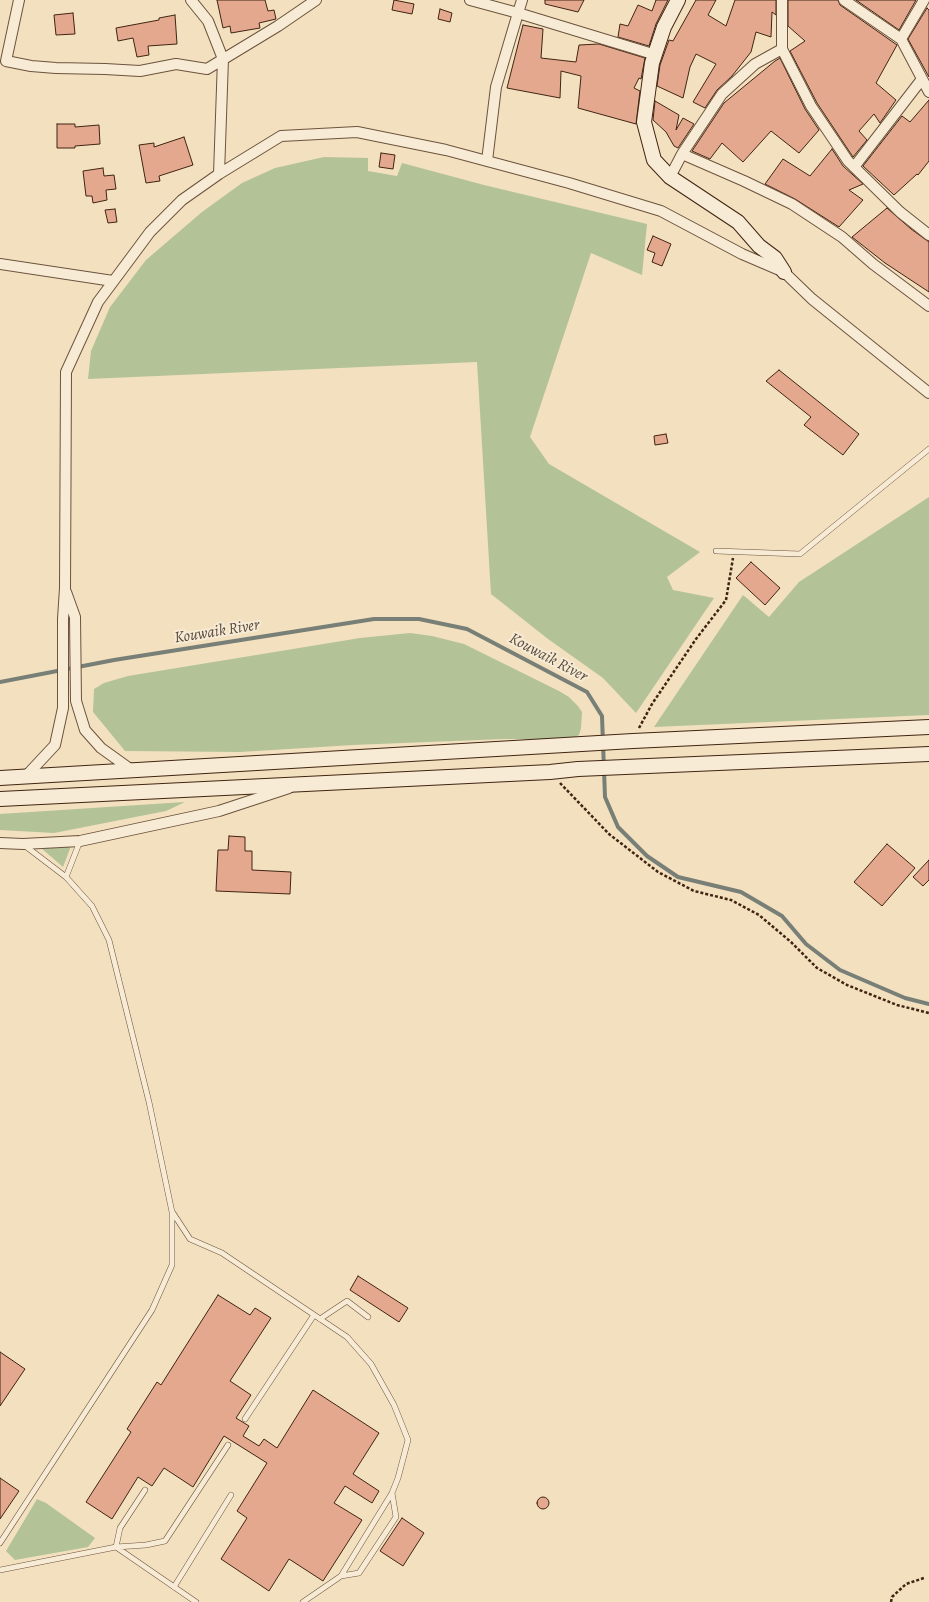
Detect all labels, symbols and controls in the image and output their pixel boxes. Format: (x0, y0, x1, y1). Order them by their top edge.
water label: Kouwaik River (173, 616, 261, 648)
water label: Kouwaik River (506, 629, 590, 687)

